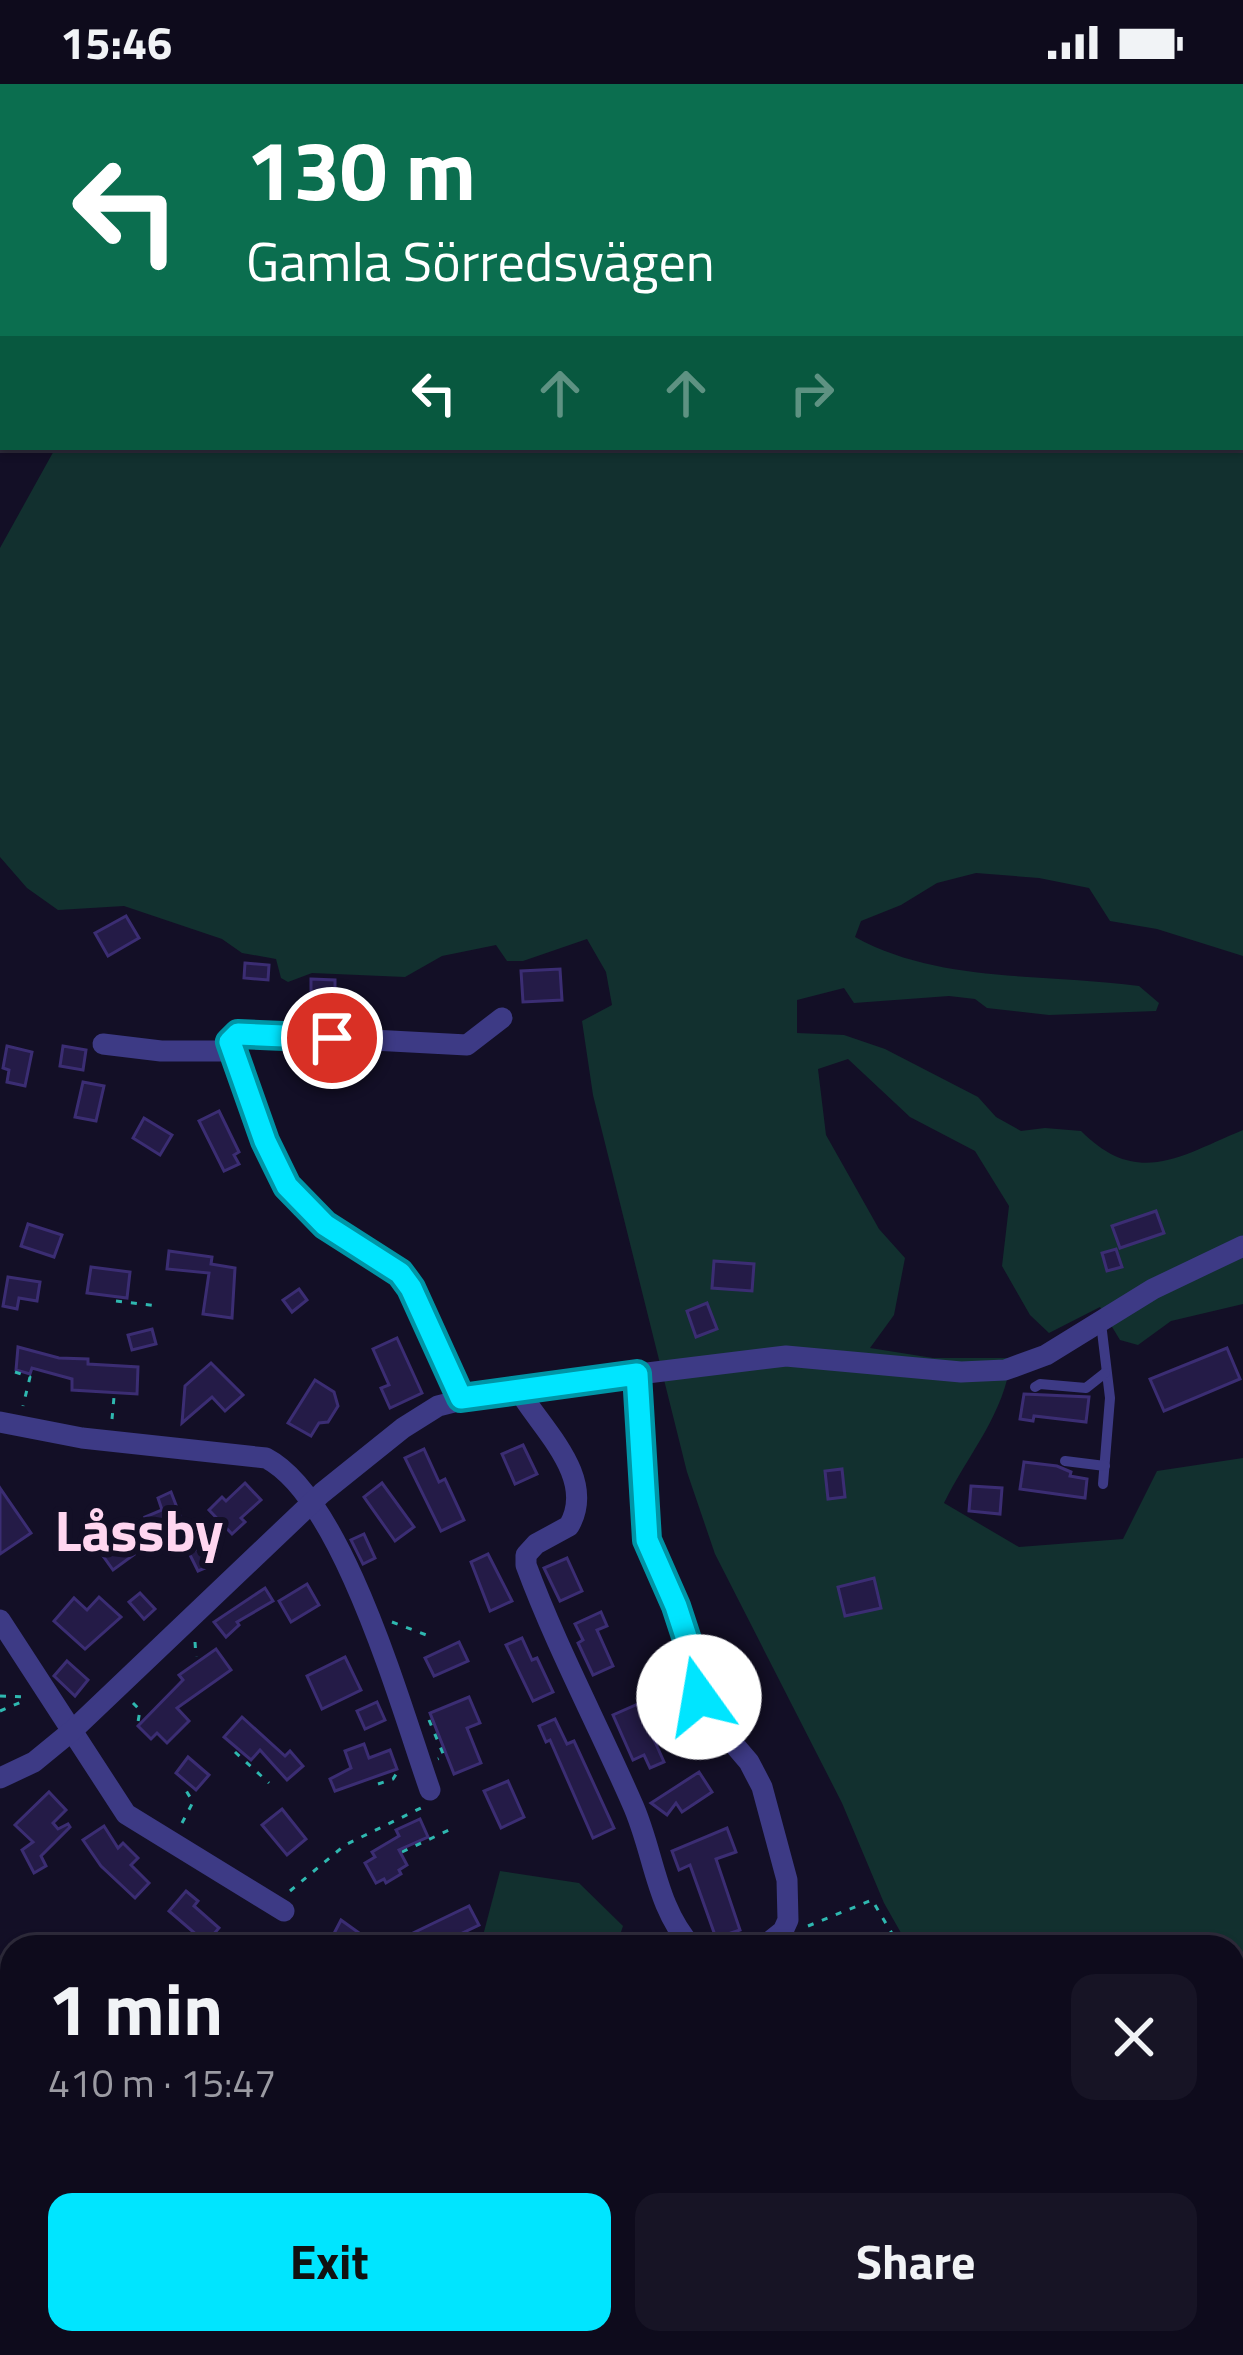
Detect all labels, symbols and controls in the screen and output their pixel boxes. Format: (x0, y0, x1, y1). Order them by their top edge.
text: 15:46 (60, 8, 172, 76)
text: 130 m (246, 105, 476, 233)
icon: left (48, 132, 204, 288)
text: Gamla Sörredsvägen (246, 220, 715, 302)
icon: left (401, 360, 467, 426)
icon: ahead (527, 360, 593, 426)
icon: ahead (653, 360, 719, 426)
icon: right (779, 360, 845, 426)
pin (281, 987, 383, 1089)
icon: arrive (299, 1005, 365, 1071)
district label: Låssby (55, 1486, 223, 1573)
position arrow (636, 1634, 762, 1760)
text: 1 min (48, 1953, 223, 2063)
button: close (1071, 1974, 1197, 2100)
text: 410 m · 15:47 (48, 2053, 276, 2112)
button: Exit (48, 2193, 611, 2331)
button: Share (635, 2193, 1197, 2331)

